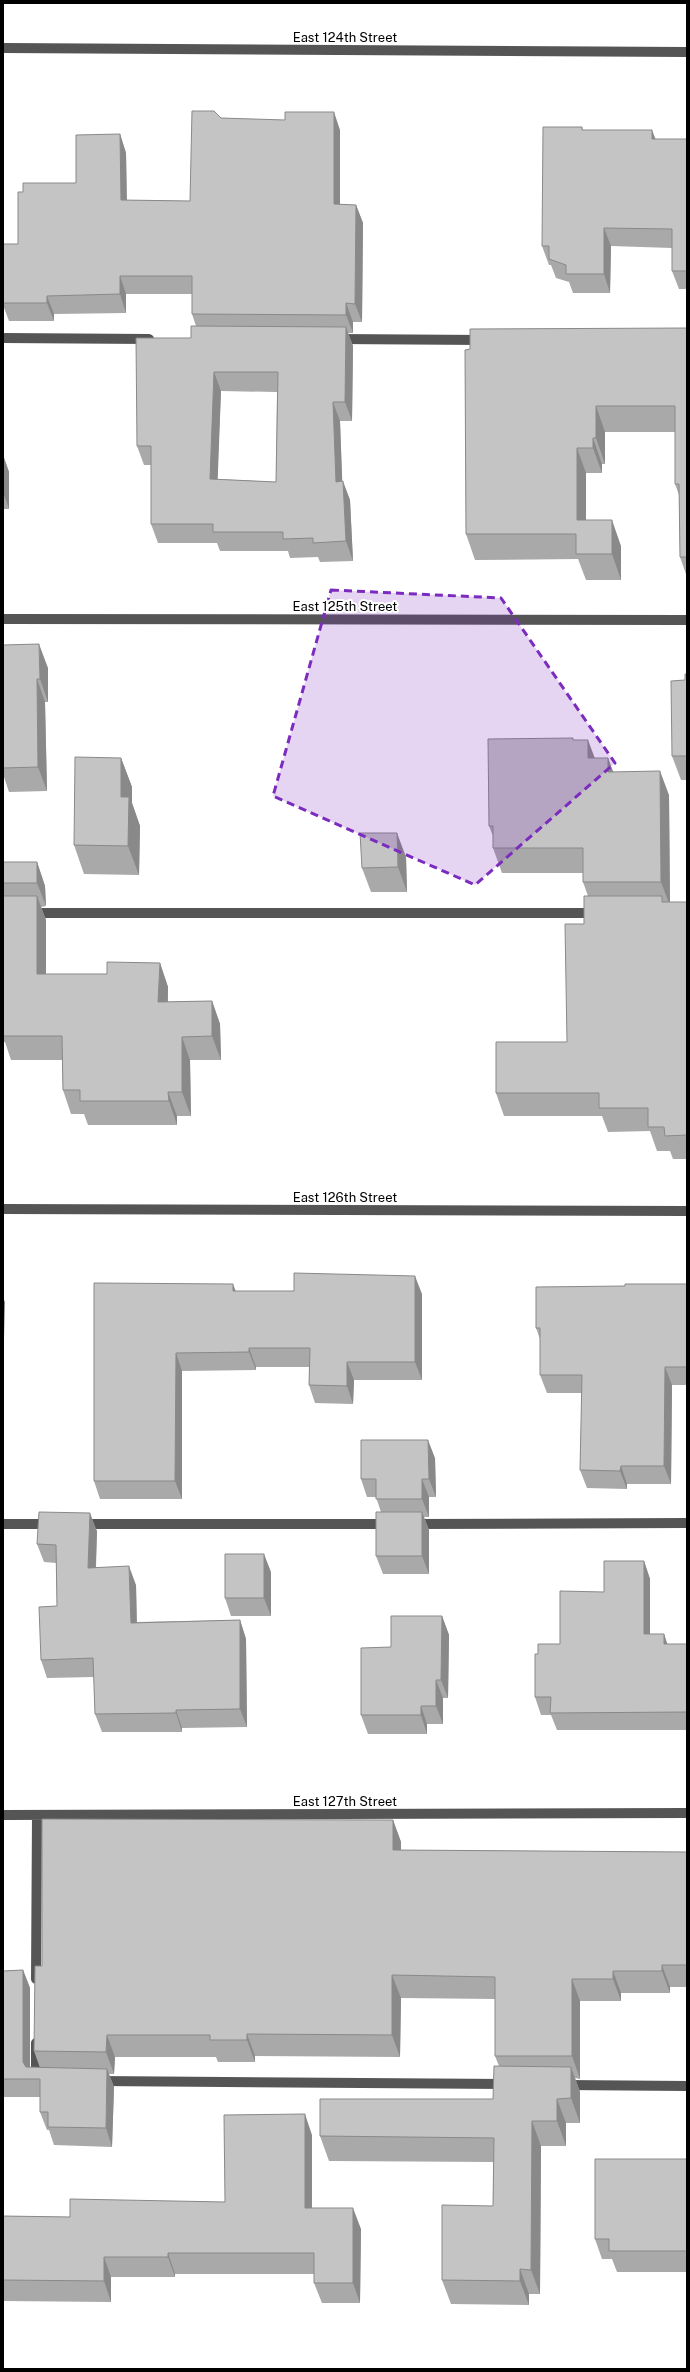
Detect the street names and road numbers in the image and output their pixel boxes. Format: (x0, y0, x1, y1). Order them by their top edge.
street label: East 124th Street (293, 30, 397, 45)
street label: East 125th Street (293, 599, 397, 614)
street label: East 126th Street (293, 1190, 397, 1205)
street label: East 127th Street (293, 1794, 397, 1809)

